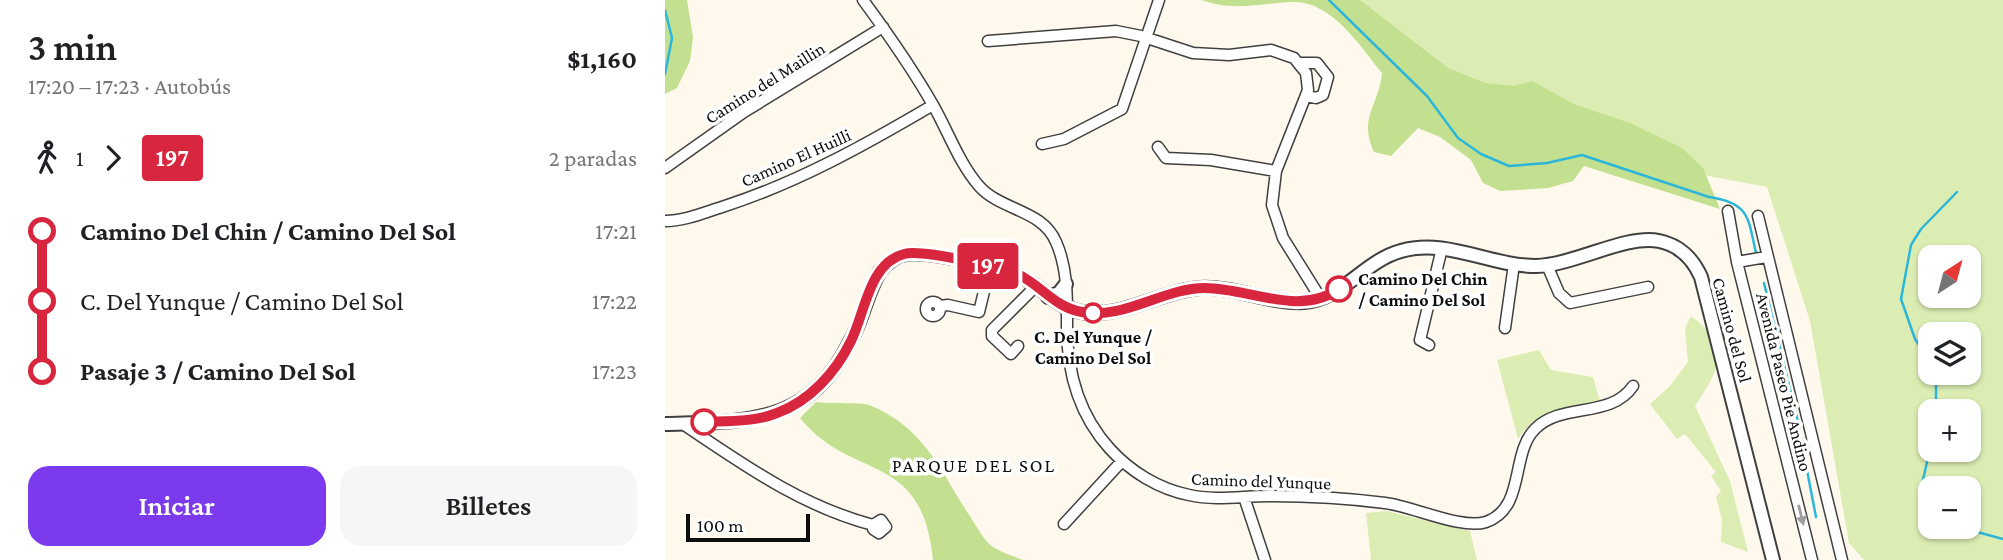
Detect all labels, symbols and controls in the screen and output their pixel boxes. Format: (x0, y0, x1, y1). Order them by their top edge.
text: 3 min (28, 26, 117, 68)
street label: Camino del Maillin (701, 38, 829, 128)
text: $1,160 (567, 45, 637, 74)
text: 17:20 – 17:23 · Autobús (28, 73, 231, 99)
street label: Camino El Huilli (738, 125, 854, 191)
icon: walk (28, 139, 66, 177)
icon: forward (94, 139, 132, 177)
text: 197 (156, 144, 189, 171)
text: 1 (76, 145, 84, 171)
text: 2 paradas (549, 145, 637, 171)
text: Camino Del Chin / Camino Del Sol (80, 217, 456, 246)
text: 17:21 (595, 218, 637, 244)
line badge: 197 (948, 243, 1028, 289)
north arrow (1918, 245, 1981, 308)
map controls (1918, 245, 1981, 539)
text: 197 (971, 252, 1005, 279)
place label: Camino Del Chin / Camino Del Sol (1358, 269, 1488, 310)
street label: Camino del Sol (1708, 275, 1756, 385)
marker: Camino Del Chin / Camino Del Sol (1326, 276, 1352, 302)
text: C. Del Yunque / Camino Del Sol (80, 287, 404, 316)
text: 17:22 (592, 288, 637, 314)
street label: Avenida Paseo Pie Andino (1752, 291, 1816, 474)
marker: C. Del Yunque / Camino Del Sol (1083, 303, 1103, 323)
button: layers (1918, 322, 1981, 385)
place label: C. Del Yunque / Camino Del Sol (1034, 327, 1153, 368)
text: Pasaje 3 / Camino Del Sol (80, 357, 356, 386)
text: 17:23 (592, 358, 637, 384)
button: + (1918, 399, 1981, 462)
unlabelled marker (691, 409, 717, 435)
district label: PARQUE DEL SOL (892, 455, 1056, 476)
button: Iniciar (28, 466, 326, 546)
button: Billetes (340, 466, 637, 546)
street label: Camino del Yunque (1191, 469, 1331, 493)
button: − (1918, 476, 1981, 539)
one-way arrow (1796, 505, 1807, 527)
scale bar (686, 511, 810, 543)
text: 100 m (697, 515, 744, 536)

